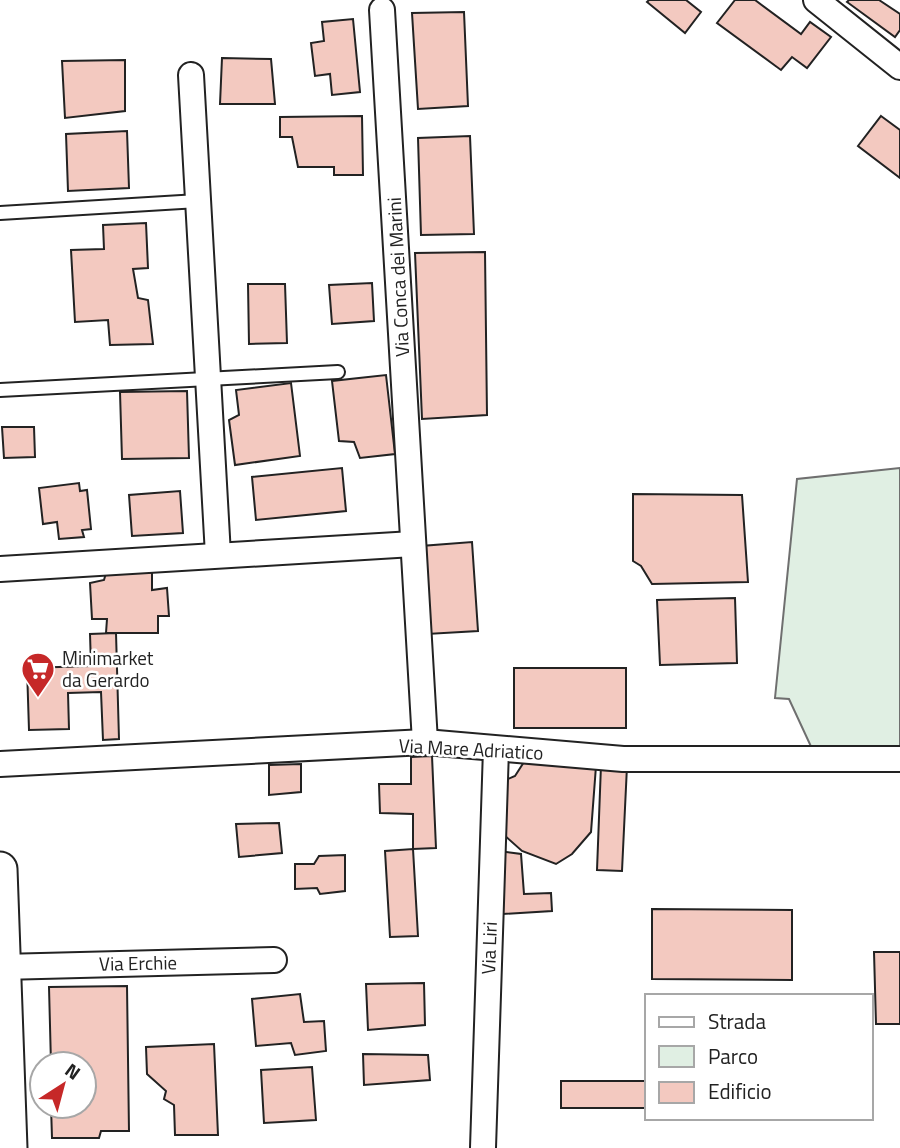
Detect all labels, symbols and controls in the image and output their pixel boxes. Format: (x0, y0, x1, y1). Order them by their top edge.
street label: Via Conca dei Marini (379, 196, 416, 358)
place label: Minimarket da Gerardo (62, 643, 154, 694)
supermarket icon: Minimarket da Gerardo (19, 650, 57, 699)
street label: Via Mare Adriatico (398, 730, 544, 767)
street label: Via Liri (473, 921, 504, 975)
street label: Via Erchie (99, 947, 177, 978)
legend (645, 994, 872, 1120)
text: Strada (708, 1005, 766, 1037)
text: Parco (708, 1040, 758, 1072)
north arrow (28, 1050, 98, 1120)
text: N (59, 1055, 87, 1086)
text: Edificio (708, 1075, 772, 1107)

